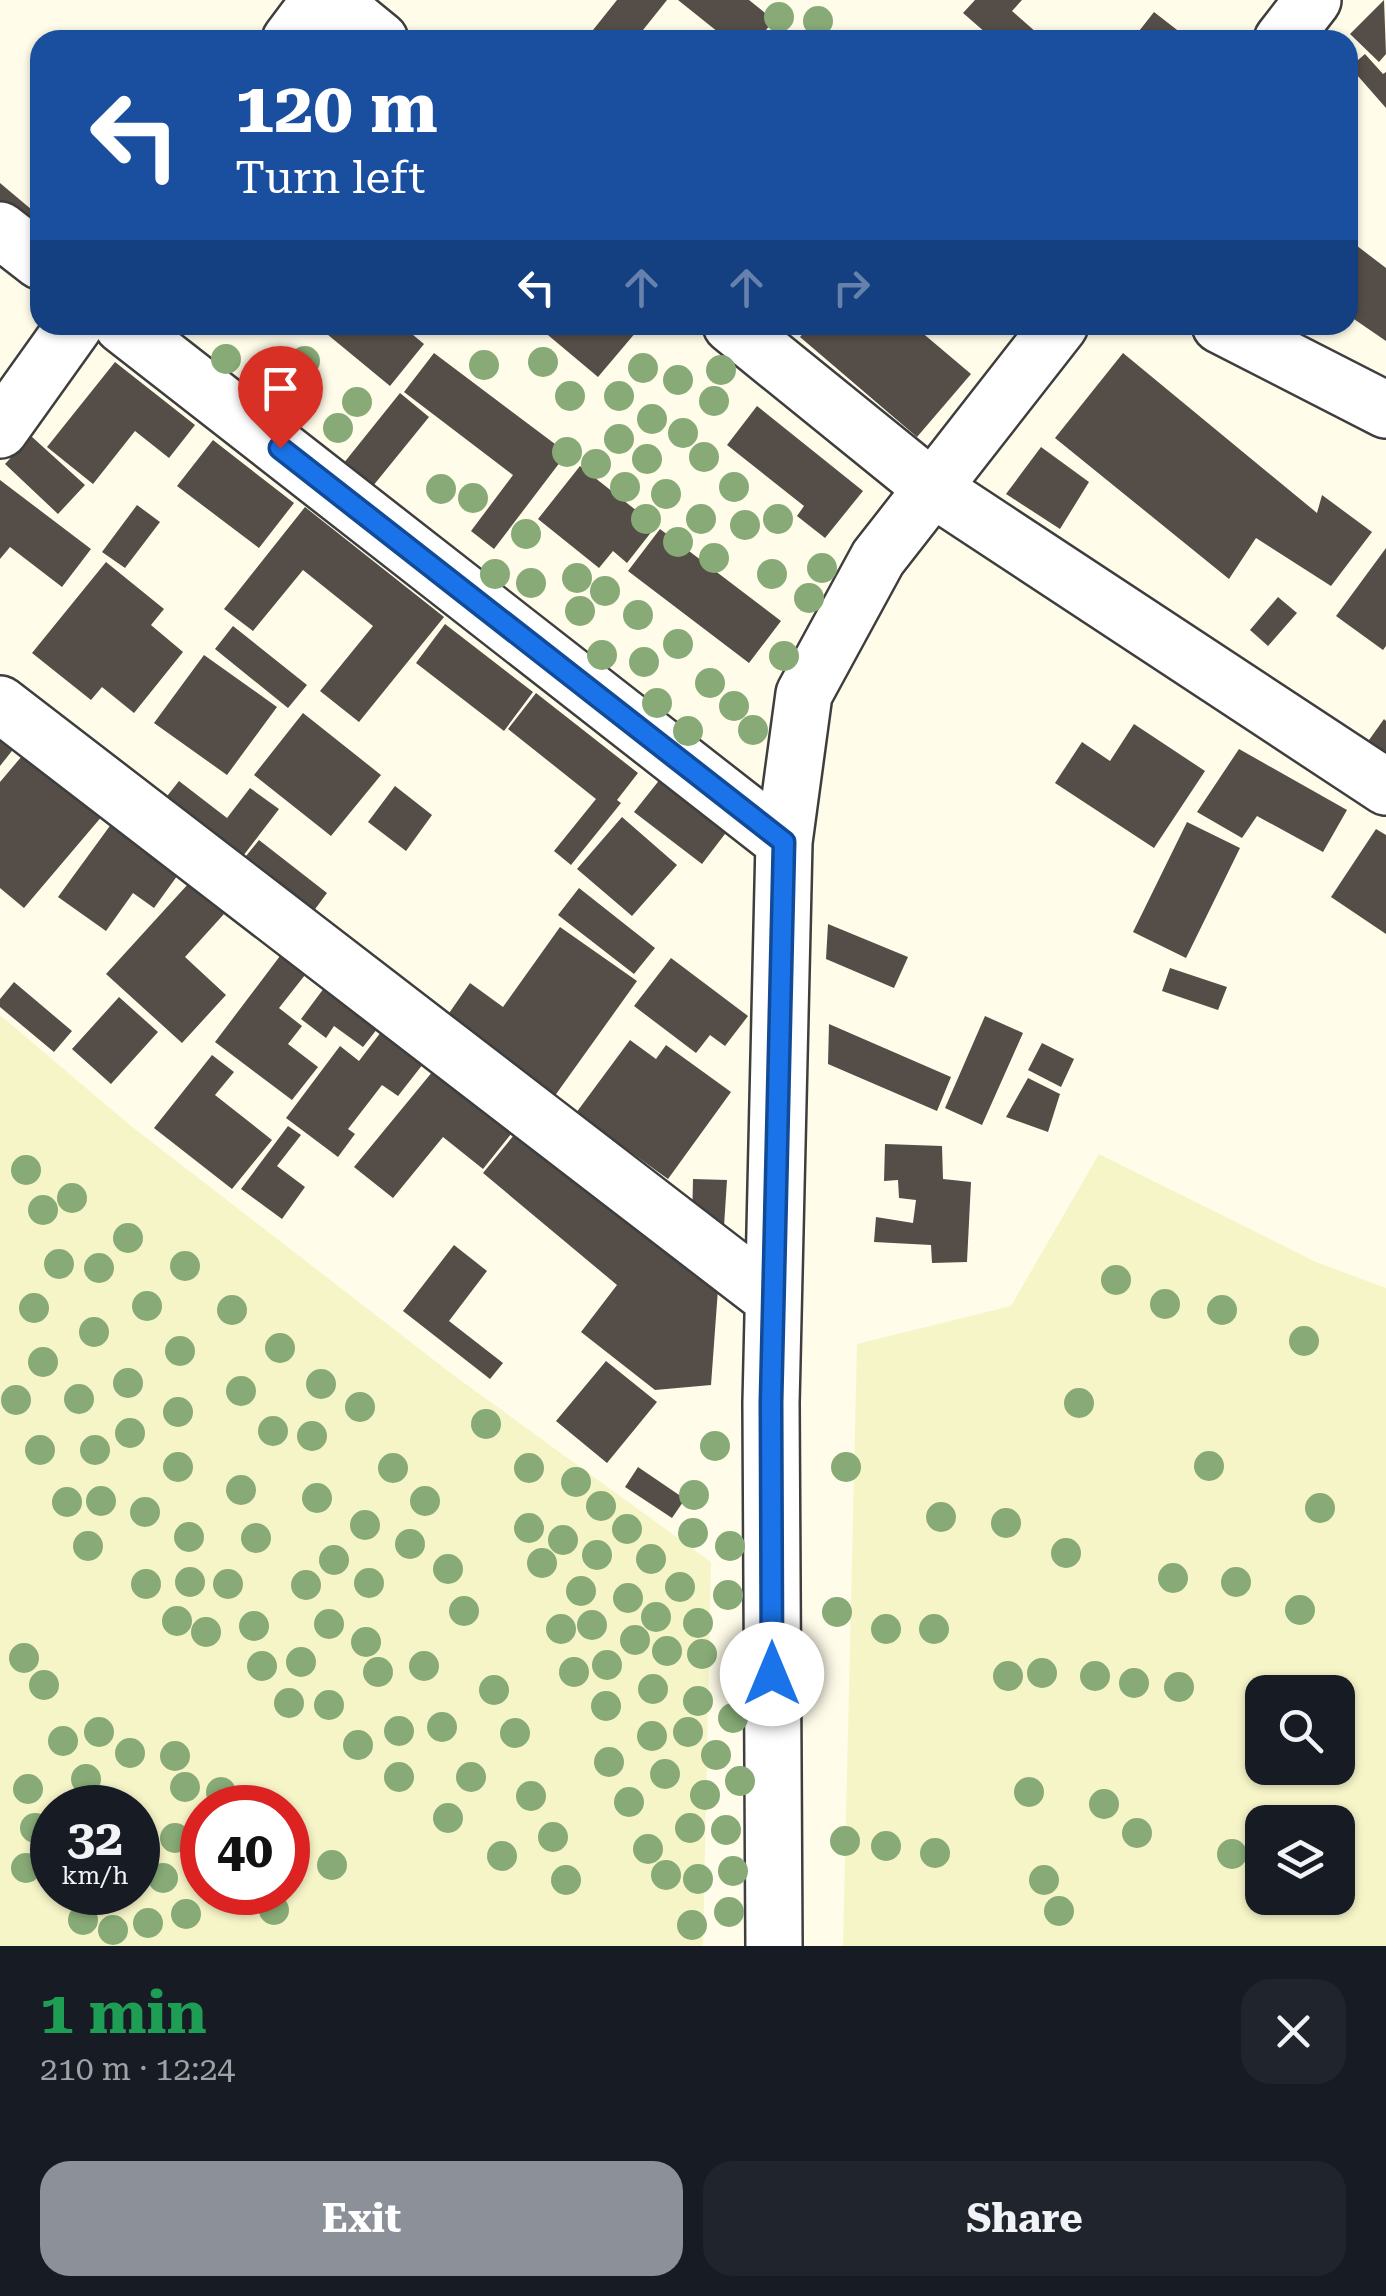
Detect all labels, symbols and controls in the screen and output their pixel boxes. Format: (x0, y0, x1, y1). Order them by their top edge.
text: 120 m (235, 67, 438, 149)
icon: left (70, 70, 200, 200)
text: Turn left (235, 151, 425, 204)
icon: left (509, 260, 564, 315)
icon: ahead (614, 260, 669, 315)
icon: ahead (719, 260, 774, 315)
icon: right (824, 260, 879, 315)
pin (238, 346, 323, 449)
icon: arrive (253, 361, 308, 416)
position arrow (720, 1622, 824, 1726)
map controls (1245, 1675, 1355, 1915)
button: search (1245, 1675, 1355, 1785)
speed limit sign: 40 (180, 1785, 310, 1915)
button: layers (1245, 1805, 1355, 1915)
text: 32 (67, 1809, 123, 1867)
text: km/h (62, 1861, 128, 1890)
text: 1 min (40, 1977, 207, 2048)
button: close (1241, 1979, 1346, 2084)
text: 210 m · 12:24 (40, 2050, 235, 2088)
button: Exit (40, 2161, 683, 2276)
button: Share (703, 2161, 1346, 2276)

